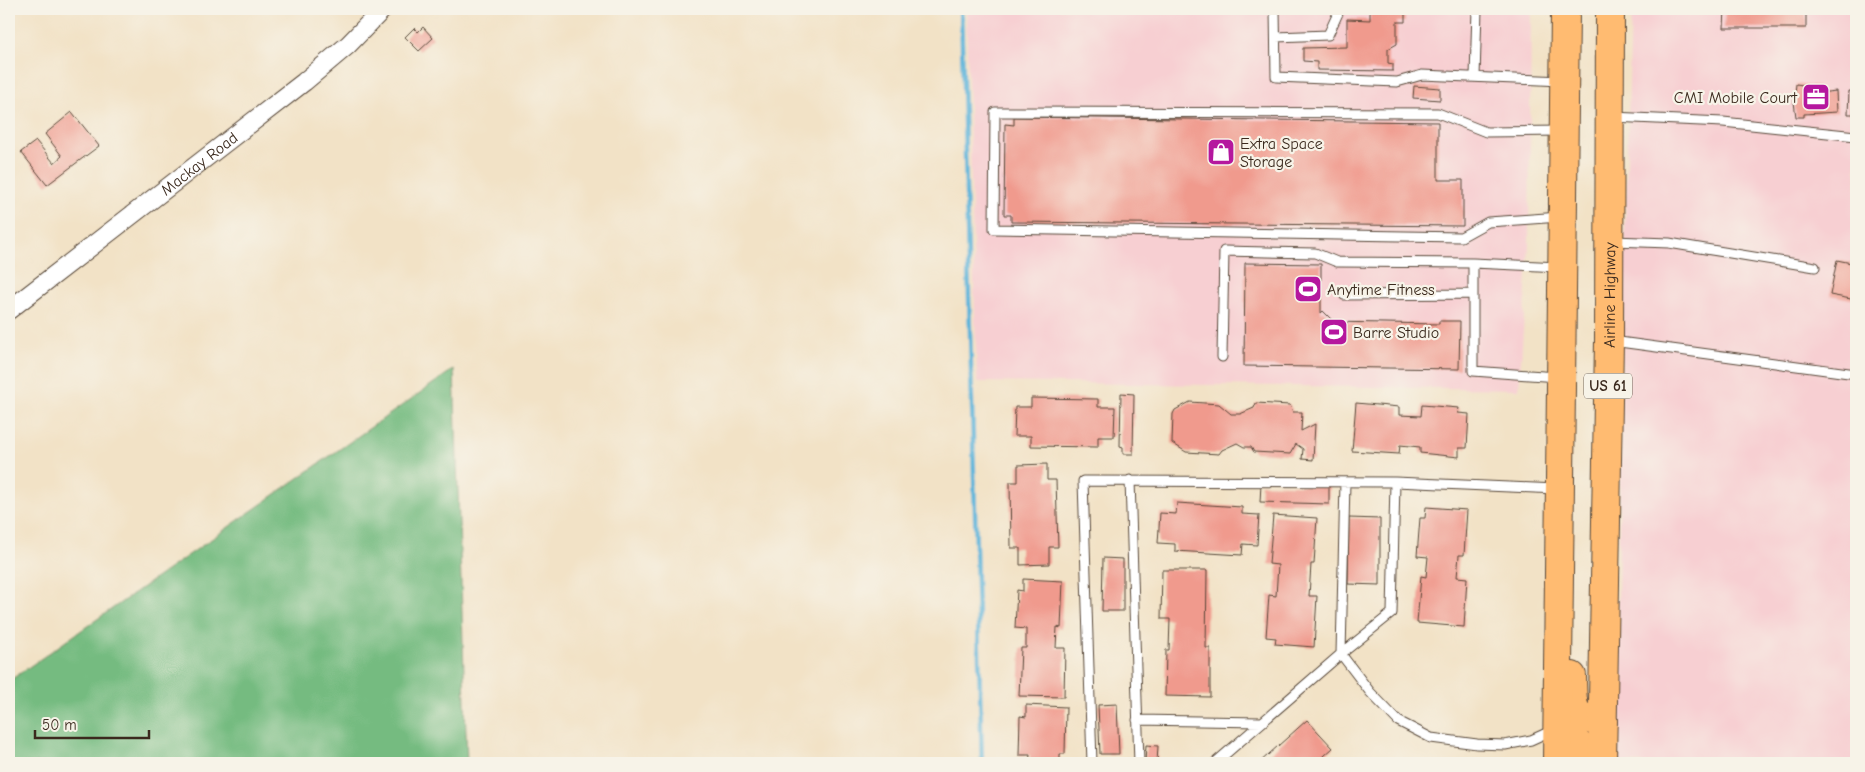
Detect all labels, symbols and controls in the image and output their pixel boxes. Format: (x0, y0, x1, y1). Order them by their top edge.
office icon: CMI Mobile Court (1801, 82, 1831, 112)
place label: CMI Mobile Court (1674, 89, 1797, 107)
street label: Mackay Road (158, 129, 241, 199)
place label: Extra Space Storage (1240, 135, 1323, 171)
shop icon: Extra Space Storage (1206, 137, 1236, 167)
street label: Airline Highway (1601, 241, 1619, 348)
sports icon: Anytime Fitness (1293, 274, 1323, 304)
place label: Anytime Fitness (1327, 281, 1435, 299)
sports icon: Barre Studio (1319, 317, 1349, 347)
place label: Barre Studio (1353, 324, 1439, 342)
road number: US 61 (1584, 374, 1632, 398)
scale bar (35, 707, 149, 739)
text: 50 m (42, 716, 77, 734)

